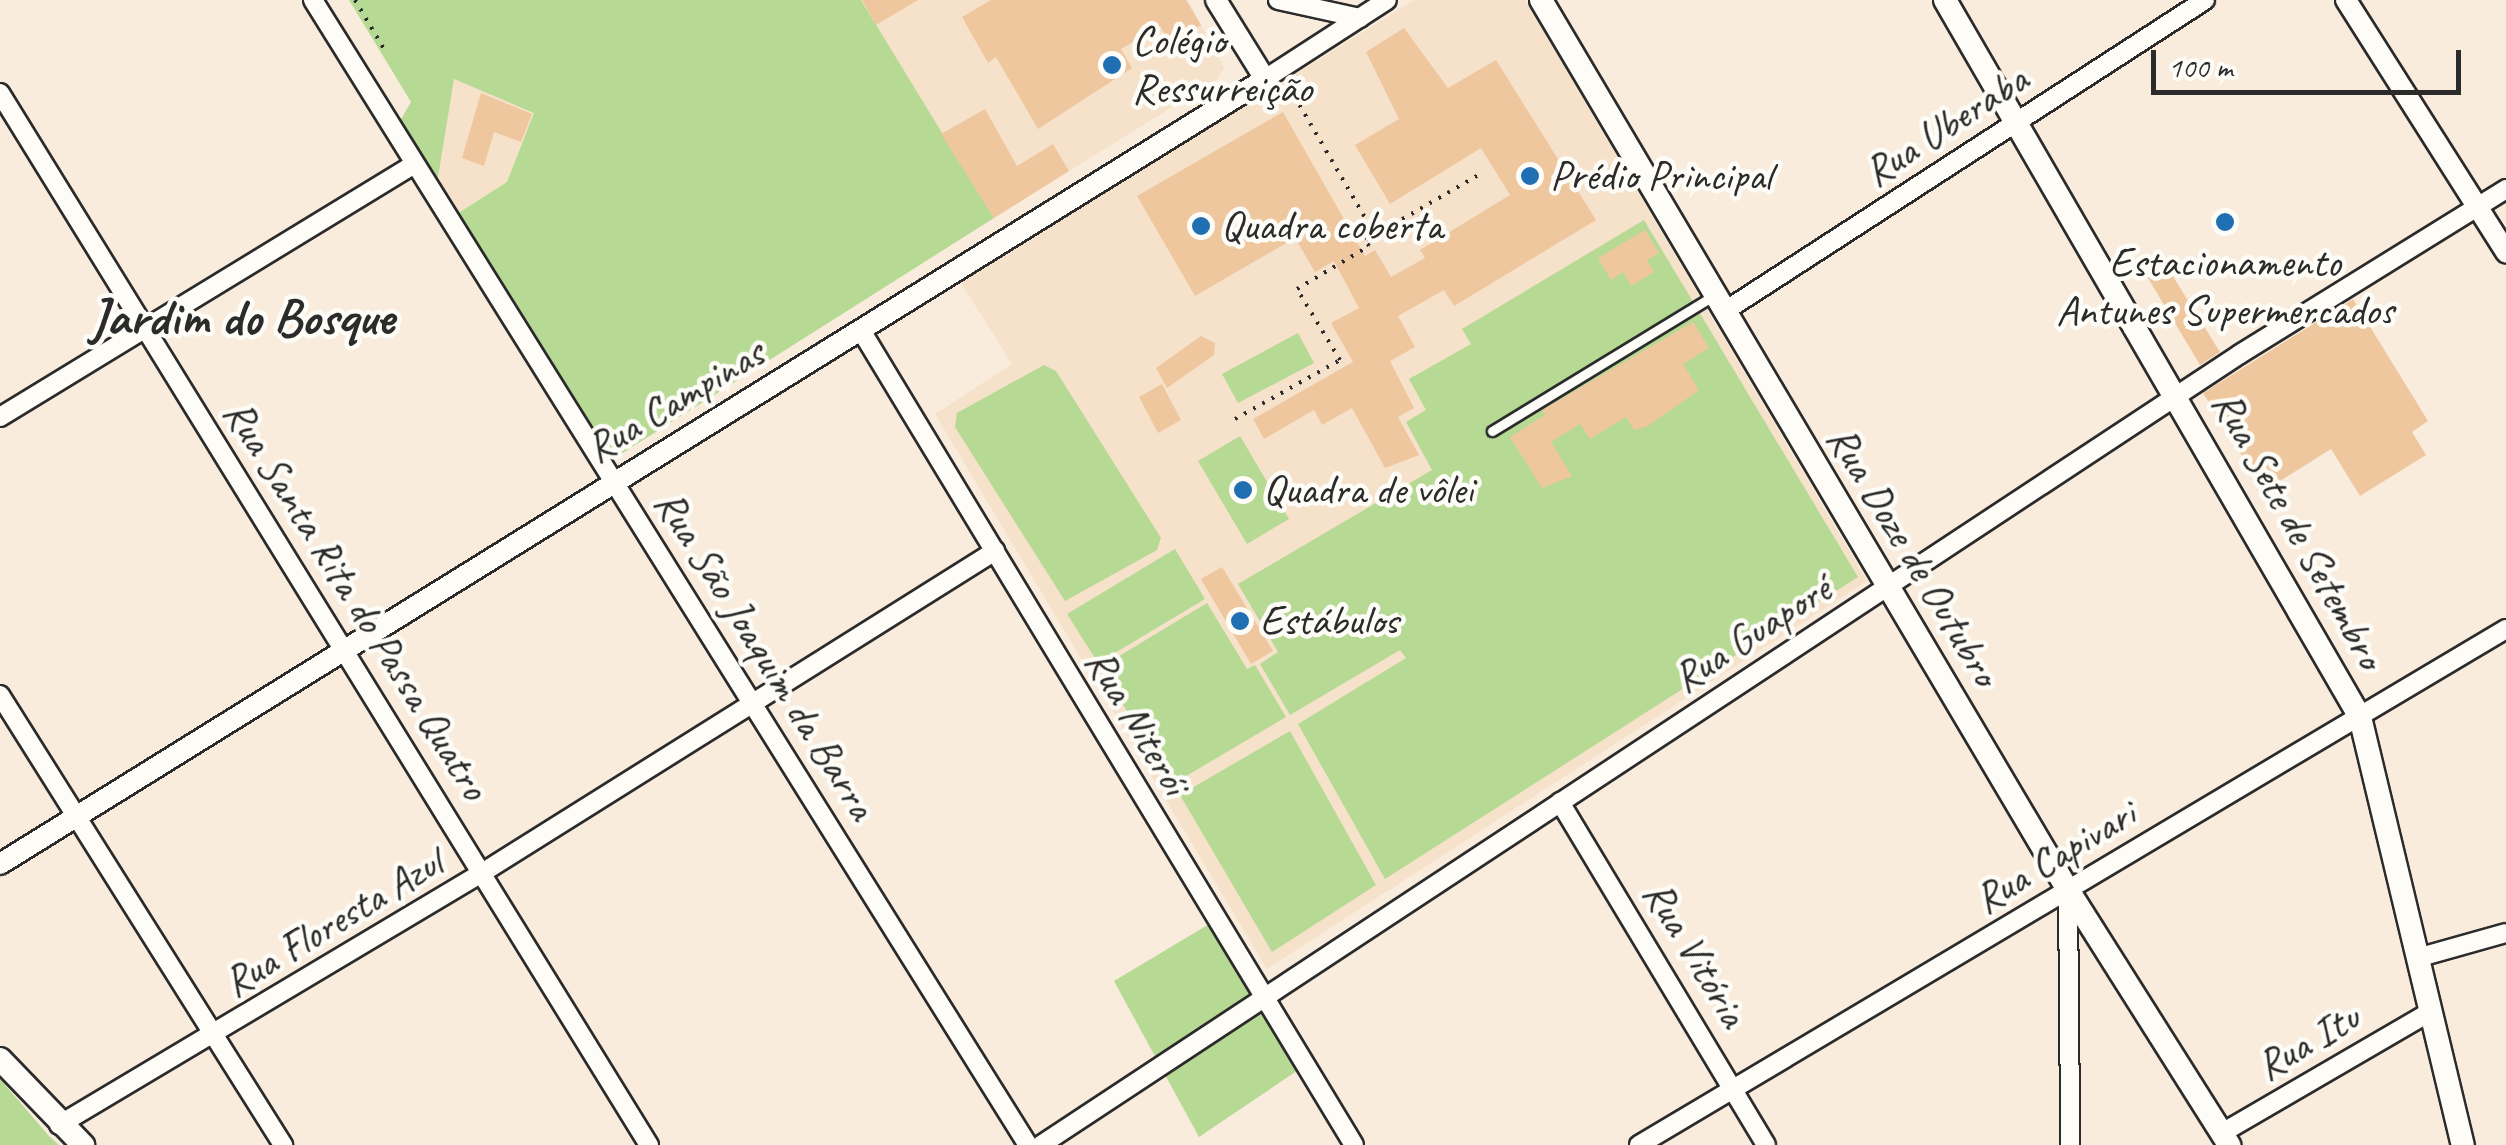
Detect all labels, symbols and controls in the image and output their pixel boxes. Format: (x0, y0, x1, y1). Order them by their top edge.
place label: Colégio Ressurreição (1132, 16, 1312, 114)
scale bar (2156, 30, 2466, 92)
text: 100 m (2168, 48, 2233, 86)
marker: Colégio Ressurreição (1101, 54, 1123, 76)
street label: Rua Uberaba (1855, 55, 2037, 197)
place label: Prédio Principal (1550, 151, 1773, 201)
marker: Prédio Principal (1519, 165, 1541, 187)
place label: Quadra coberta (1221, 201, 1441, 251)
marker: Estacionamento Antunes Supermercados (2214, 211, 2236, 233)
marker: Quadra coberta (1190, 215, 1212, 237)
place label: Estacionamento Antunes Supermercados (2057, 238, 2393, 336)
district label: Jardim do Bosque (90, 287, 394, 349)
street label: Rua Campinas (576, 328, 774, 474)
street label: Rua Sete de Setembro (2201, 382, 2395, 678)
street label: Rua Santa Rita do Passa Quatro (212, 390, 500, 810)
street label: Rua Doze de Outubro (1815, 417, 2011, 695)
place label: Quadra de vôlei (1263, 465, 1473, 515)
marker: Quadra de vôlei (1232, 479, 1254, 501)
street label: Rua São Joaquim da Barra (643, 481, 887, 829)
street label: Rua Guaporé (1664, 565, 1840, 703)
place label: Estábulos (1260, 596, 1398, 646)
marker: Estábulos (1229, 610, 1251, 632)
street label: Rua Niterói (1073, 639, 1201, 805)
street label: Rua Capivari (1965, 789, 2145, 925)
street label: Rua Floresta Azul (214, 838, 452, 1008)
street label: Rua Vitória (1632, 872, 1758, 1036)
street label: Rua Itu (2248, 993, 2368, 1091)

